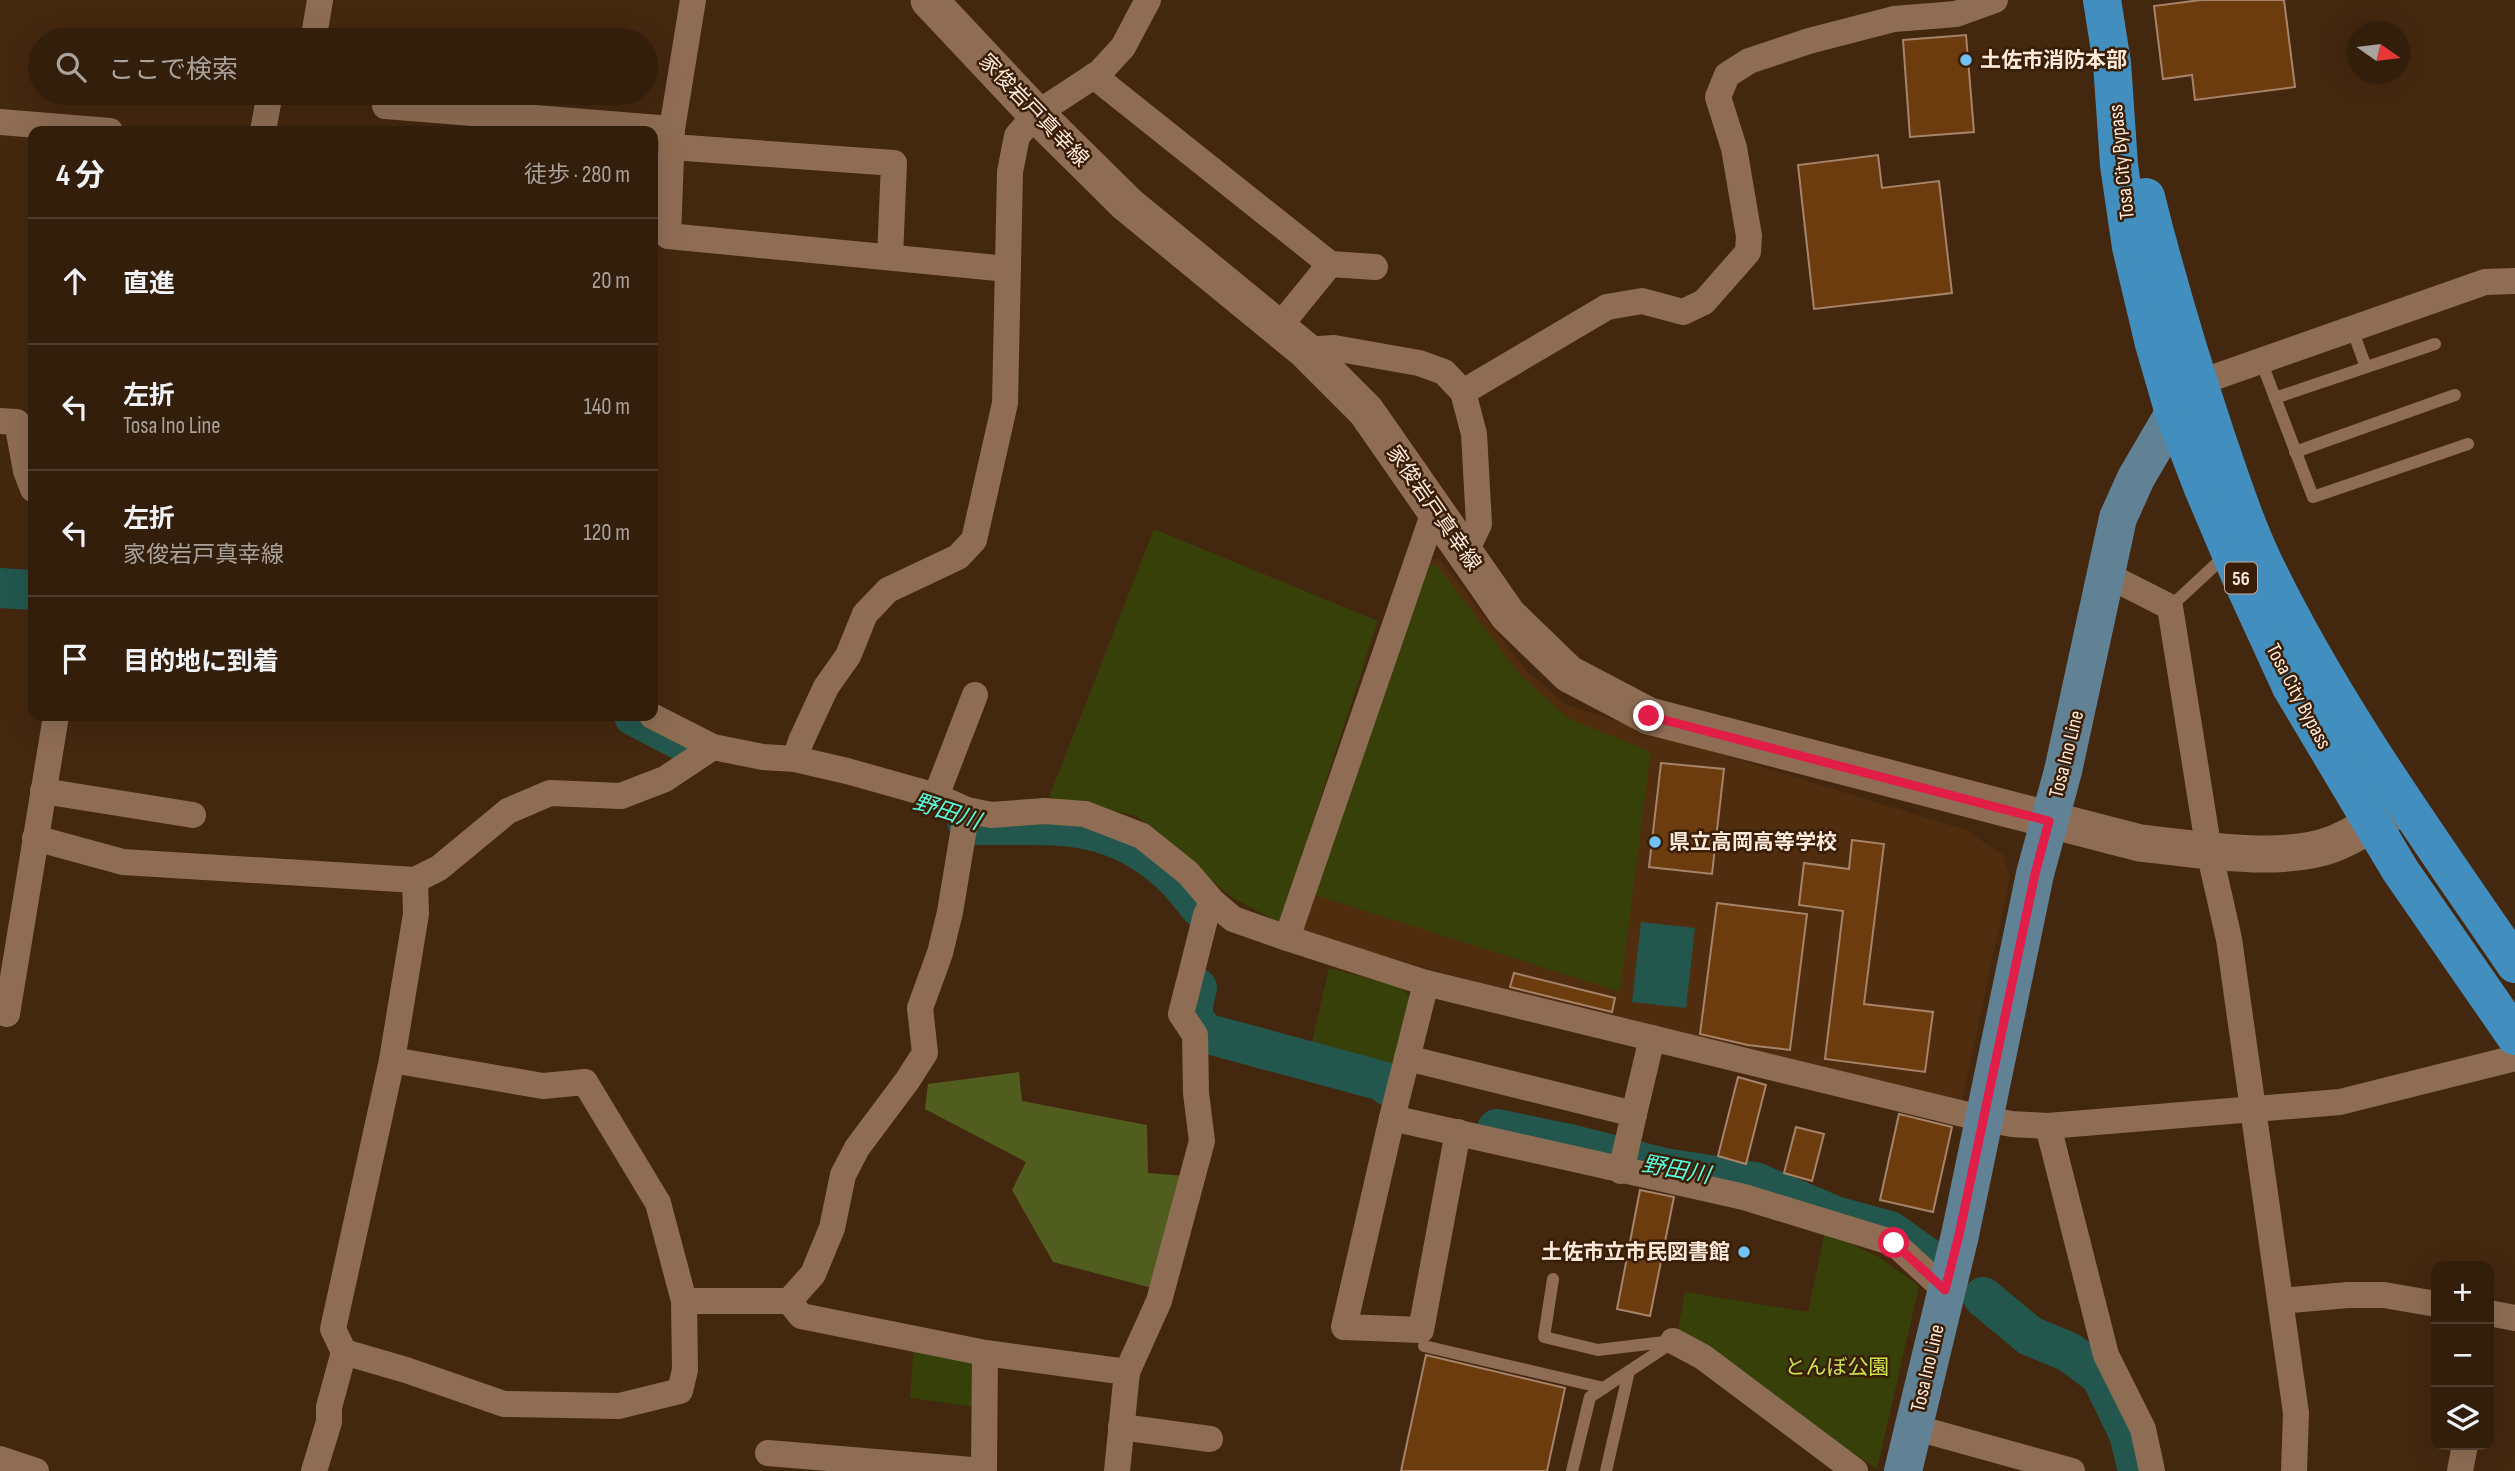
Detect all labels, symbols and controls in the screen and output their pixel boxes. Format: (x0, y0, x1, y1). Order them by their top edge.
north arrow (2347, 21, 2410, 84)
search box (28, 28, 658, 105)
icon: search (52, 48, 90, 86)
place label: 土佐市消防本部 (1980, 48, 2127, 73)
street label: 家俊岩戸真幸線 (974, 49, 1094, 172)
marker: 土佐市消防本部 (1958, 52, 1974, 68)
text: ここで検索 (108, 55, 238, 86)
street label: Tosa City Bypass (2103, 103, 2140, 221)
text: 4 分 (56, 158, 105, 194)
text: 徒歩 · 280 m (524, 161, 630, 189)
icon: ahead (56, 262, 94, 300)
text: 20 m (592, 267, 630, 295)
text: 直進 (123, 269, 175, 300)
text: 左折 (123, 381, 175, 412)
icon: left (56, 388, 94, 426)
text: 140 m (584, 393, 630, 421)
text: Tosa Ino Line (123, 412, 221, 440)
street label: 家俊岩戸真幸線 (1381, 441, 1486, 576)
text: 左折 (123, 504, 175, 535)
icon: left (56, 514, 94, 552)
text: 120 m (584, 519, 630, 547)
text: 家俊岩戸真幸線 (123, 541, 284, 569)
road number: 56 (2225, 562, 2257, 594)
street label: Tosa City Bypass (2260, 639, 2337, 753)
icon: arrive (56, 640, 94, 678)
text: 目的地に到着 (123, 647, 279, 678)
route end (1633, 700, 1664, 731)
street label: Tosa Ino Line (2044, 708, 2089, 800)
water label: 野田川 (910, 788, 987, 837)
place label: 県立高岡高等学校 (1669, 830, 1837, 855)
marker: 県立高岡高等学校 (1647, 834, 1663, 850)
water label: 野田川 (1639, 1150, 1715, 1190)
route start (1878, 1227, 1909, 1258)
place label: 土佐市立市民図書館 (1541, 1240, 1730, 1265)
marker: 土佐市立市民図書館 (1736, 1244, 1752, 1260)
map controls (2431, 1261, 2494, 1450)
button: + (2431, 1261, 2494, 1324)
street label: Tosa Ino Line (1905, 1322, 1950, 1414)
button: − (2431, 1324, 2494, 1387)
park label: とんぼ公園 (1785, 1355, 1890, 1380)
button: layers (2431, 1387, 2494, 1450)

